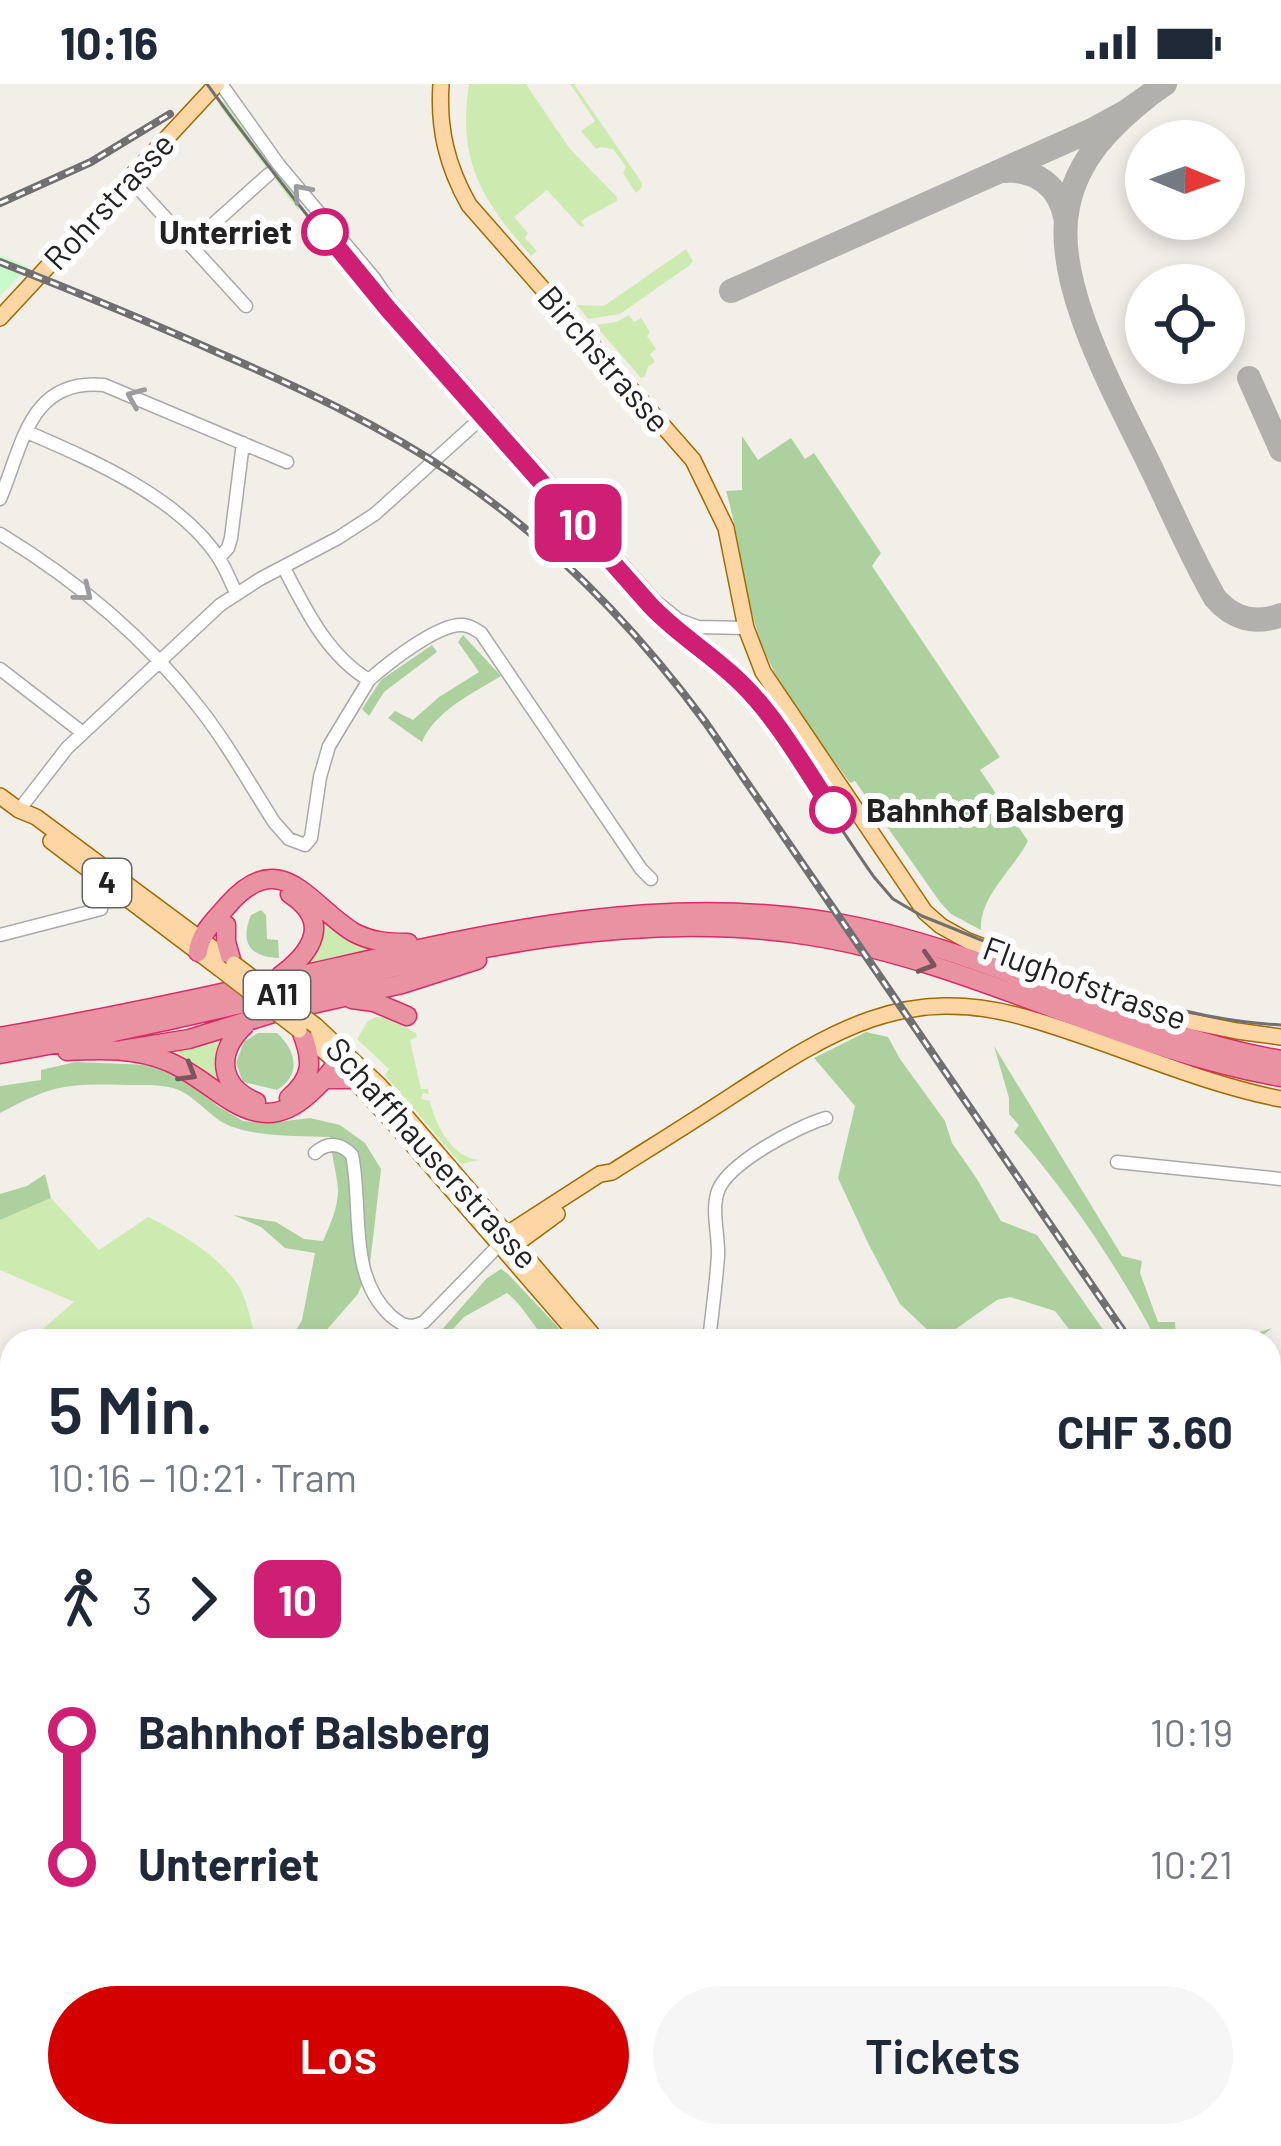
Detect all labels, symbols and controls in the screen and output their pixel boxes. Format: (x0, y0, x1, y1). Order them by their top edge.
text: 10:16 (60, 15, 158, 69)
north arrow (1125, 120, 1245, 240)
map controls (1125, 120, 1245, 384)
street label: Rohrstrasse (35, 123, 182, 277)
one-way arrow (294, 184, 316, 206)
marker: Unterriet (303, 210, 347, 254)
place label: Unterriet (159, 211, 292, 251)
button: locate (1125, 264, 1245, 384)
street label: Birchstrasse (530, 277, 679, 440)
one-way arrow (126, 388, 147, 412)
line badge: 10 (524, 484, 632, 562)
text: 10 (559, 498, 597, 548)
one-way arrow (71, 579, 93, 600)
marker: Bahnhof Balsberg (811, 788, 855, 832)
place label: Bahnhof Balsberg (866, 789, 1124, 829)
road number: 4 (83, 859, 131, 907)
street label: Flughofstrasse (978, 927, 1193, 1037)
one-way arrow (916, 949, 937, 974)
road number: A11 (244, 971, 310, 1019)
street label: Schaffhauserstrasse (318, 1028, 547, 1276)
one-way arrow (175, 1059, 197, 1081)
text: 5 Min. (48, 1368, 213, 1447)
text: CHF 3.60 (1057, 1404, 1233, 1458)
text: 10:16 – 10:21 · Tram (48, 1453, 357, 1500)
icon: walk (48, 1566, 114, 1632)
icon: forward (170, 1566, 236, 1632)
text: 10 (278, 1574, 317, 1624)
text: 3 (132, 1576, 152, 1623)
text: Bahnhof Balsberg (138, 1704, 490, 1758)
text: 10:19 (1150, 1708, 1233, 1755)
text: Unterriet (138, 1836, 319, 1890)
text: 10:21 (1150, 1840, 1233, 1887)
button: Los (48, 1986, 629, 2124)
button: Tickets (653, 1986, 1233, 2124)

